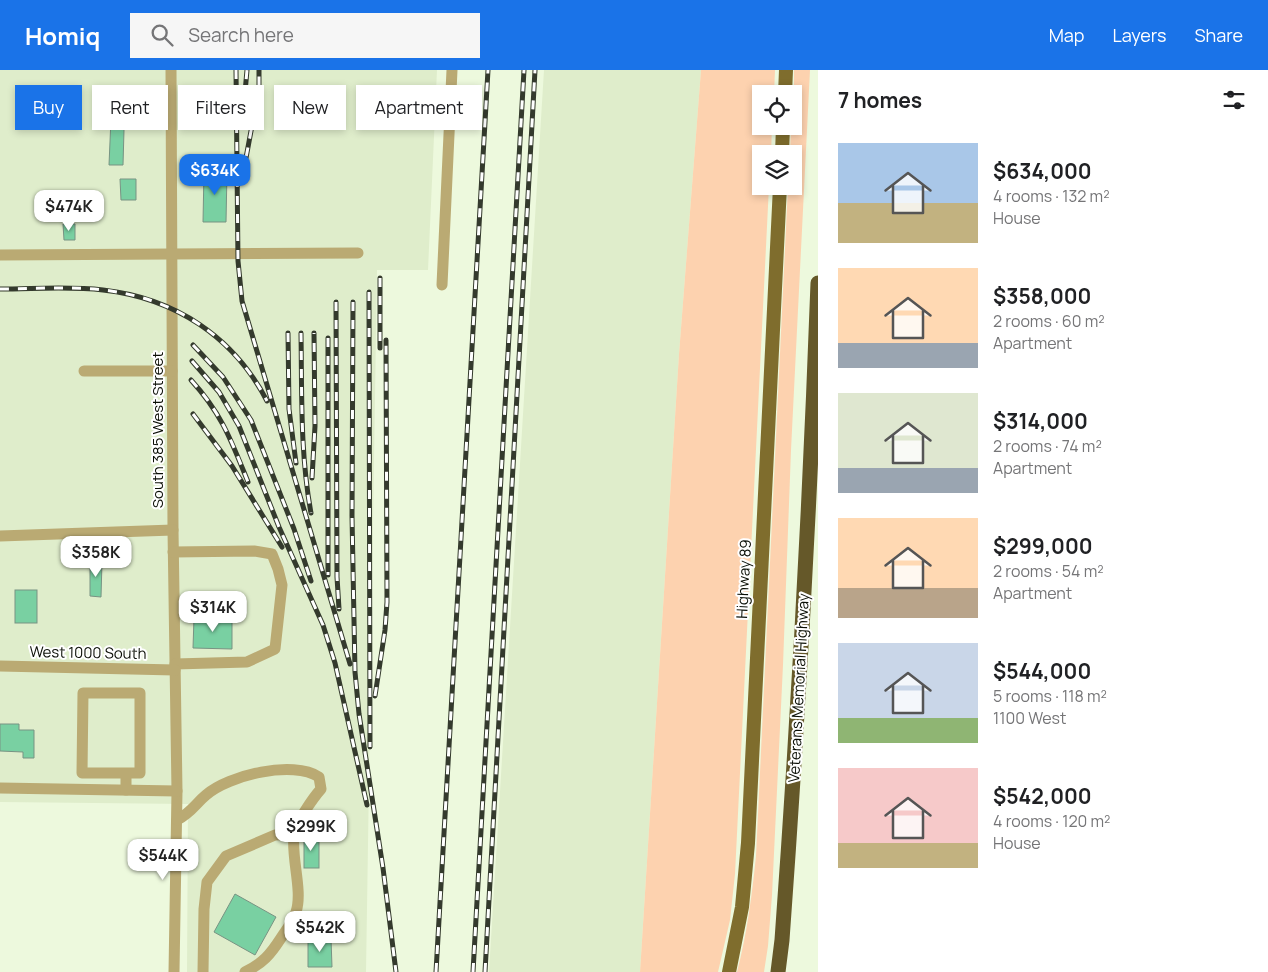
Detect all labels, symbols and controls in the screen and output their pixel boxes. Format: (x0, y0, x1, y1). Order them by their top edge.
search box (130, 13, 480, 58)
text: Homiq (25, 19, 100, 52)
icon: search (148, 21, 176, 49)
text: Search here (188, 22, 294, 48)
text: Map (1049, 23, 1084, 47)
text: Layers (1112, 23, 1166, 47)
text: Share (1194, 23, 1243, 47)
chip: Buy (15, 85, 82, 130)
chip: Rent (92, 85, 168, 130)
chip: Filters (178, 85, 264, 130)
chip: New (274, 85, 346, 130)
chip: Apartment (356, 85, 482, 130)
map controls (752, 85, 802, 195)
button: locate (752, 85, 802, 135)
text: 7 homes (838, 86, 922, 114)
icon: filters (1220, 86, 1248, 114)
button: layers (752, 145, 802, 195)
pin: $634K (180, 154, 250, 196)
text: $634,000 (993, 157, 1092, 185)
text: $634K (190, 159, 240, 181)
icon: home (878, 163, 938, 223)
text: 4 rooms · 132 m² (993, 185, 1110, 207)
pin: $474K (34, 190, 104, 232)
text: $474K (45, 195, 93, 217)
text: House (993, 207, 1041, 229)
text: $358,000 (993, 282, 1091, 310)
icon: home (878, 288, 938, 348)
text: 2 rooms · 60 m² (993, 310, 1105, 332)
text: Apartment (993, 332, 1072, 354)
street label: South 385 West Street (147, 352, 168, 508)
text: $314,000 (993, 407, 1088, 435)
icon: home (878, 413, 938, 473)
text: 2 rooms · 74 m² (993, 435, 1102, 457)
text: Apartment (993, 457, 1072, 479)
text: $299,000 (993, 532, 1093, 560)
pin: $358K (61, 536, 131, 578)
icon: home (878, 538, 938, 598)
street label: Highway 89 (731, 539, 756, 619)
text: $358K (72, 541, 120, 563)
text: 2 rooms · 54 m² (993, 560, 1104, 582)
text: Apartment (993, 582, 1072, 604)
pin: $314K (178, 590, 248, 633)
street label: Veterans Memorial Highway (783, 593, 814, 783)
text: $314K (190, 596, 236, 618)
street label: West 1000 South (29, 641, 147, 664)
text: $544,000 (993, 657, 1091, 685)
icon: home (878, 663, 938, 723)
text: 5 rooms · 118 m² (993, 685, 1107, 707)
text: 1100 West (993, 707, 1066, 729)
text: $542,000 (993, 782, 1092, 810)
icon: home (878, 788, 938, 848)
pin: $299K (276, 810, 346, 852)
text: 4 rooms · 120 m² (993, 810, 1110, 832)
text: $299K (286, 815, 336, 837)
text: House (993, 832, 1041, 854)
pin: $544K (128, 838, 198, 881)
text: $544K (138, 844, 188, 866)
pin: $542K (285, 910, 355, 953)
text: $542K (295, 916, 345, 938)

